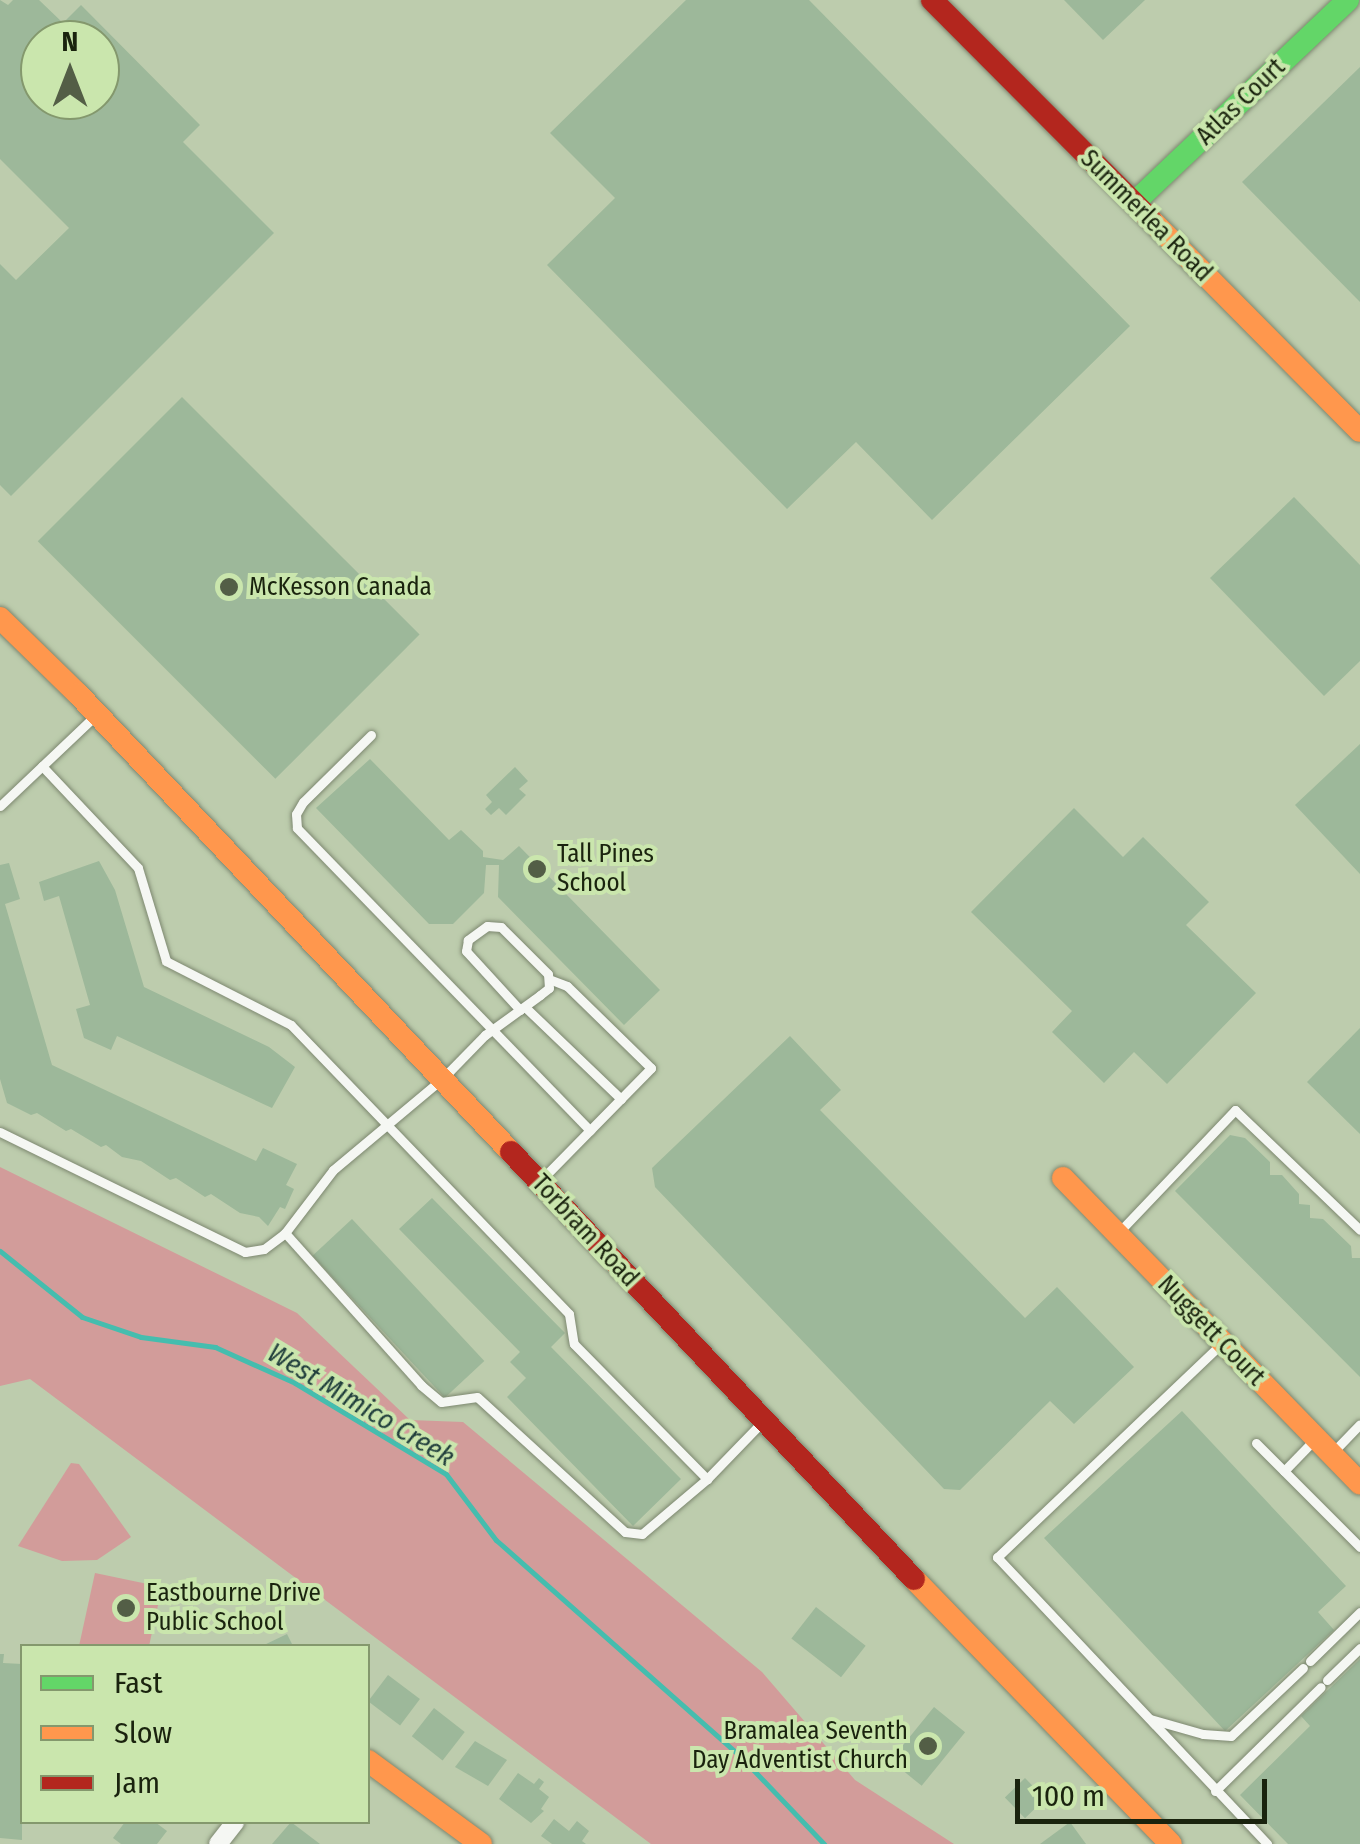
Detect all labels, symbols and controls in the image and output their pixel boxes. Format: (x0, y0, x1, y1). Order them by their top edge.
north arrow (20, 20, 120, 120)
text: N (62, 25, 78, 58)
street label: Atlas Court (1190, 52, 1292, 152)
street label: Summerlea Road (1074, 144, 1218, 288)
place label: McKesson Canada (249, 572, 432, 602)
marker: McKesson Canada (218, 576, 240, 598)
place label: Tall Pines School (557, 840, 654, 899)
marker: Tall Pines School (526, 858, 548, 880)
street label: Torbram Road (525, 1169, 645, 1293)
street label: Nuggett Court (1151, 1270, 1271, 1392)
water label: West Mimico Creek (262, 1336, 460, 1474)
place label: Eastbourne Drive Public School (146, 1579, 321, 1638)
marker: Eastbourne Drive Public School (115, 1597, 137, 1619)
legend (20, 1644, 370, 1824)
text: Fast (114, 1665, 162, 1701)
text: Slow (114, 1715, 172, 1751)
place label: Bramalea Seventh Day Adventist Church (692, 1717, 908, 1776)
marker: Bramalea Seventh Day Adventist Church (917, 1735, 939, 1757)
scale bar (1020, 1759, 1272, 1821)
text: Jam (114, 1765, 160, 1801)
text: 100 m (1032, 1778, 1105, 1814)

